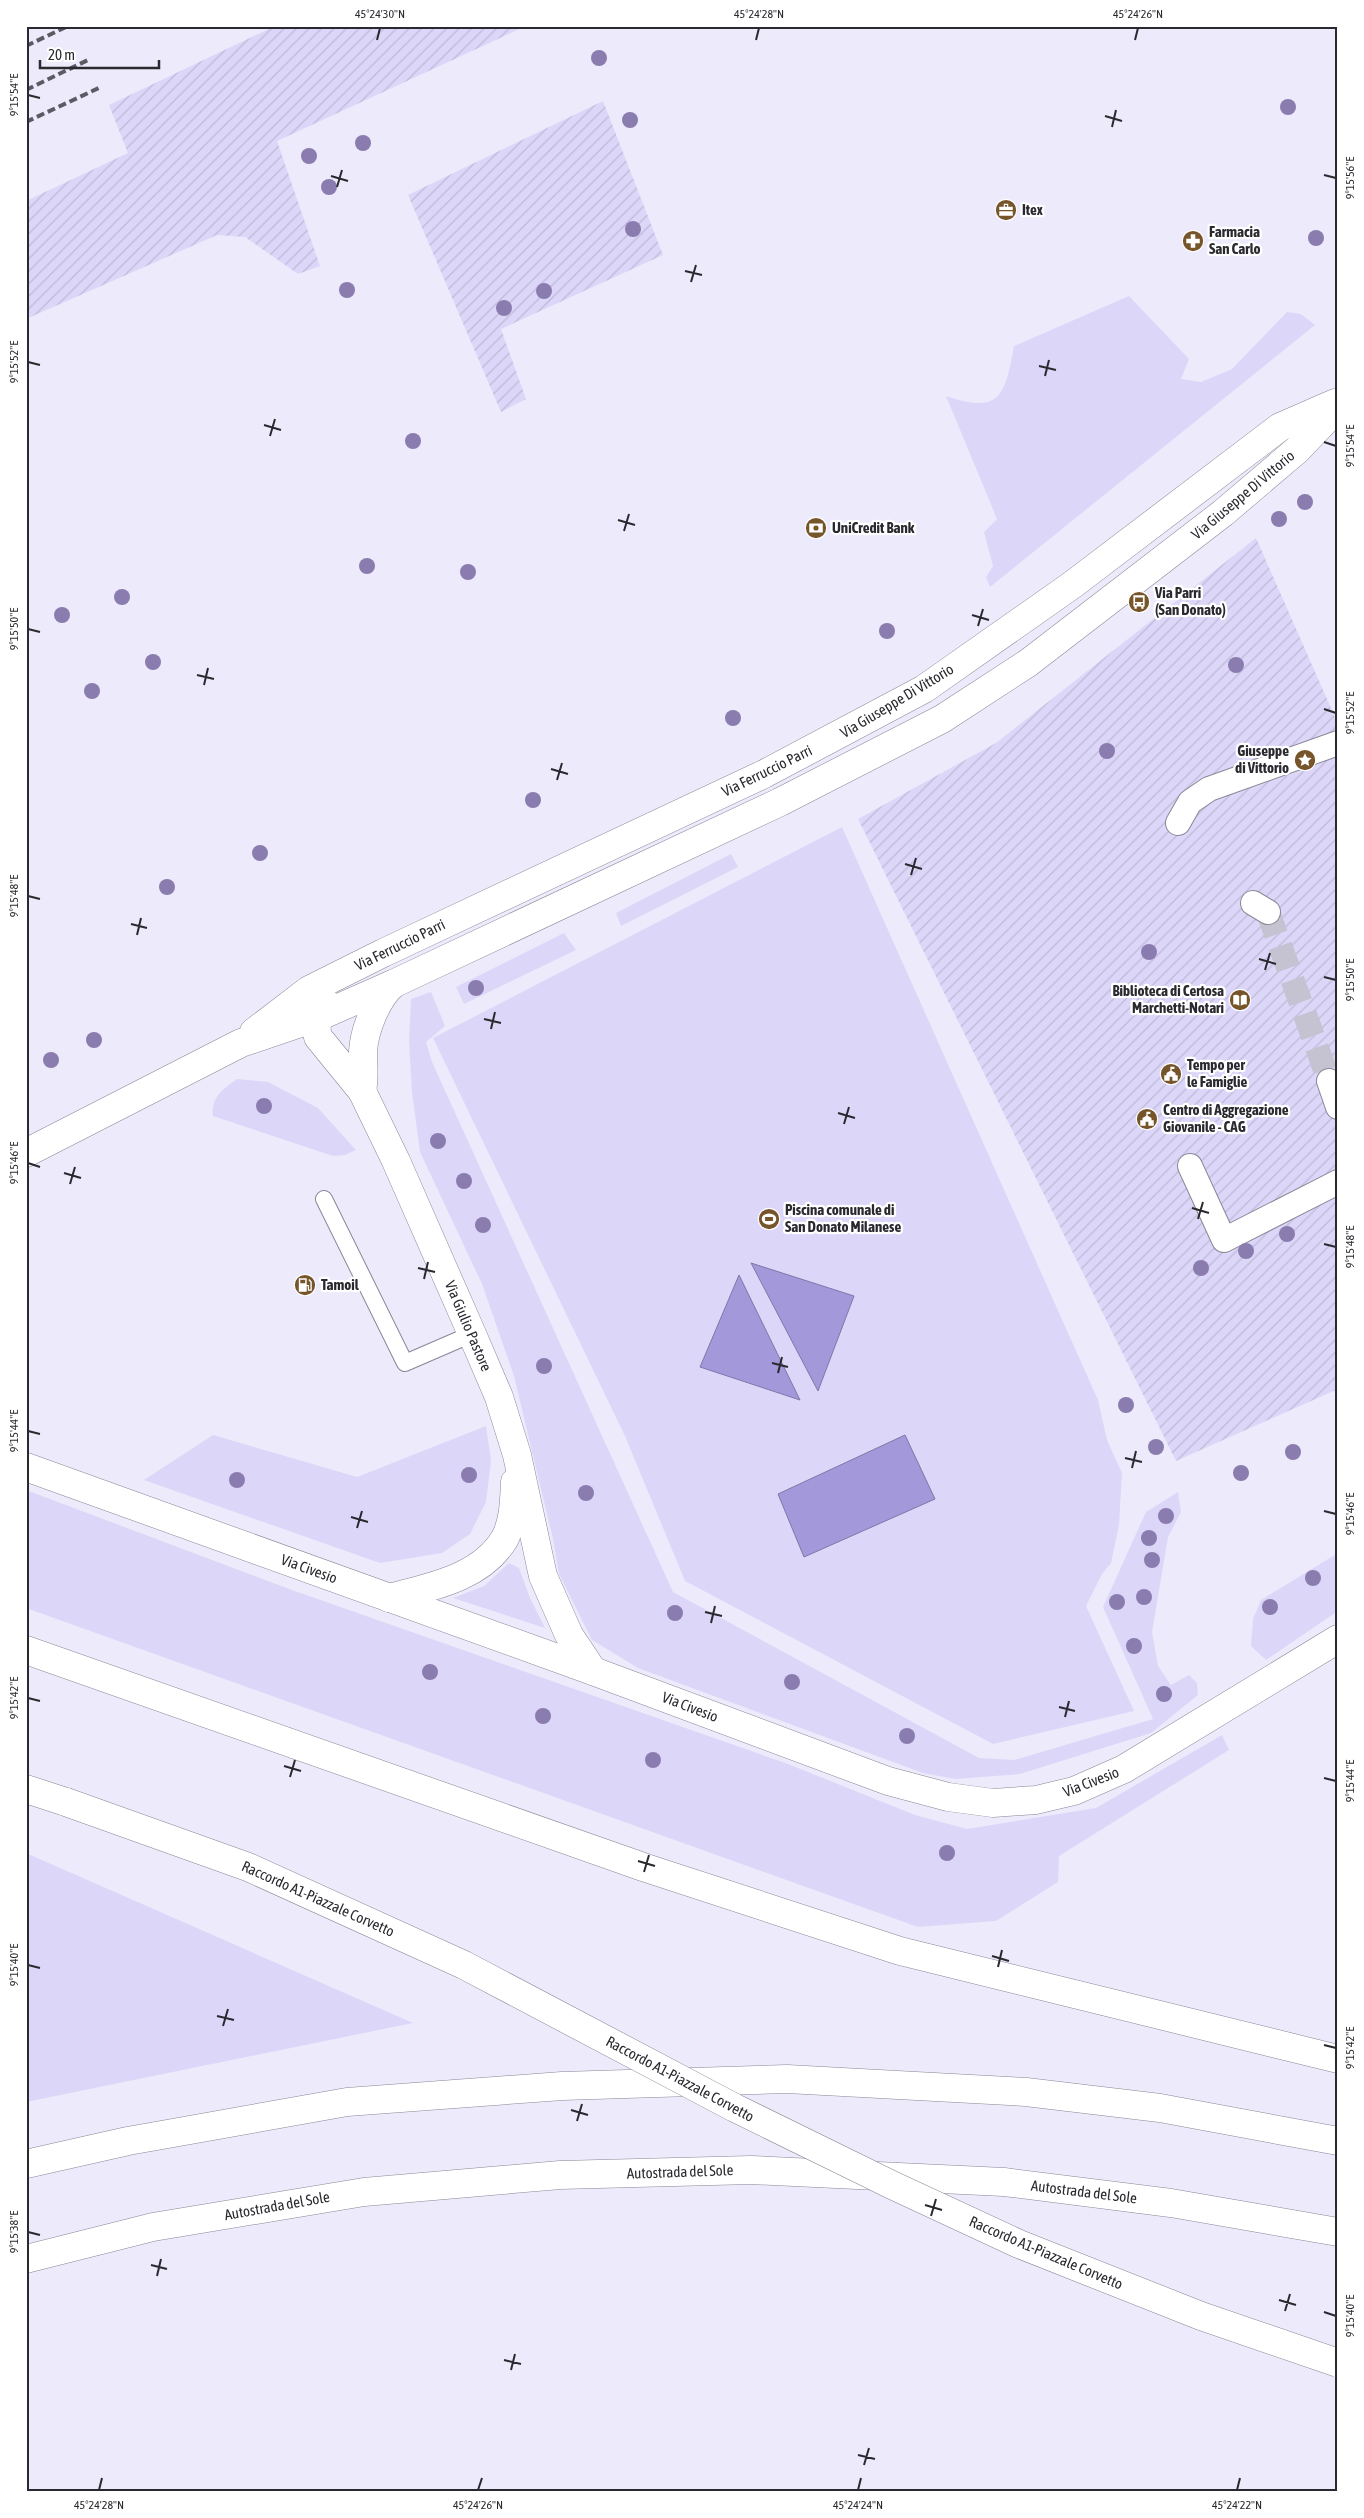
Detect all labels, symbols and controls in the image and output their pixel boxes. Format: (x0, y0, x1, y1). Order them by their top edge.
text: 45°24'30"N (355, 7, 405, 21)
text: 45°24'28"N (734, 7, 784, 21)
text: 45°24'26"N (1113, 7, 1163, 21)
scale bar (40, 38, 159, 70)
text: 20 m (48, 46, 75, 63)
text: 9°15'54"E (7, 74, 21, 116)
text: 9°15'56"E (1343, 157, 1357, 199)
office icon: Itex (994, 198, 1018, 222)
place label: Itex (1022, 201, 1043, 218)
place label: Farmacia San Carlo (1209, 223, 1261, 257)
pharmacy icon: Farmacia San Carlo (1181, 229, 1205, 253)
text: 9°15'52"E (7, 341, 21, 383)
text: 9°15'54"E (1343, 425, 1357, 467)
street label: Via Giuseppe Di Vittorio (1188, 447, 1297, 543)
bank icon: UniCredit Bank (804, 516, 828, 540)
place label: UniCredit Bank (832, 519, 915, 536)
place label: Via Parri (San Donato) (1154, 584, 1226, 618)
bus stop icon: Via Parri (San Donato) (1127, 590, 1151, 614)
text: 9°15'50"E (7, 608, 21, 650)
street label: Via Giuseppe Di Vittorio (837, 660, 956, 741)
text: 9°15'52"E (1343, 692, 1357, 734)
street label: Via Ferruccio Parri (719, 741, 815, 800)
place label: Giuseppe di Vittorio (1235, 742, 1289, 776)
place icon: Giuseppe di Vittorio (1293, 748, 1317, 772)
text: 9°15'48"E (7, 875, 21, 917)
street label: Via Ferruccio Parri (352, 915, 448, 974)
text: 9°15'50"E (1343, 959, 1357, 1001)
place label: Biblioteca di Certosa Marchetti-Notari (1112, 982, 1224, 1016)
library icon: Biblioteca di Certosa Marchetti-Notari (1228, 988, 1252, 1012)
place label: Tempo per le Famiglie (1187, 1056, 1248, 1090)
public building icon: Tempo per le Famiglie (1159, 1062, 1183, 1086)
place label: Centro di Aggregazione Giovanile - CAG (1163, 1101, 1289, 1135)
public building icon: Centro di Aggregazione Giovanile - CAG (1135, 1107, 1159, 1131)
text: 9°15'46"E (7, 1142, 21, 1184)
place label: Piscina comunale di San Donato Milanese (785, 1201, 901, 1235)
sports icon: Piscina comunale di San Donato Milanese (757, 1207, 781, 1231)
text: 9°15'48"E (1343, 1226, 1357, 1268)
fuel station icon: Tamoil (293, 1273, 317, 1297)
place label: Tamoil (321, 1276, 360, 1293)
street label: Via Giulio Pastore (442, 1278, 495, 1374)
text: 9°15'44"E (7, 1410, 21, 1452)
text: 9°15'46"E (1343, 1493, 1357, 1535)
street label: Via Civesio (279, 1551, 340, 1587)
text: 9°15'42"E (7, 1677, 21, 1719)
street label: Via Civesio (660, 1688, 721, 1725)
text: 9°15'44"E (1343, 1760, 1357, 1802)
street label: Via Civesio (1060, 1763, 1121, 1800)
street label: Raccordo A1-Piazzale Corvetto (239, 1857, 397, 1940)
text: 9°15'40"E (7, 1944, 21, 1986)
text: 9°15'42"E (1343, 2027, 1357, 2069)
street label: Raccordo A1-Piazzale Corvetto (603, 2032, 757, 2125)
street label: Autostrada del Sole (626, 2161, 734, 2182)
street label: Autostrada del Sole (1030, 2177, 1138, 2206)
street label: Autostrada del Sole (223, 2188, 331, 2223)
text: 9°15'38"E (7, 2211, 21, 2253)
street label: Raccordo A1-Piazzale Corvetto (967, 2212, 1126, 2293)
text: 9°15'40"E (1343, 2295, 1357, 2337)
text: 45°24'28"N (74, 2498, 124, 2512)
text: 45°24'26"N (453, 2498, 503, 2512)
text: 45°24'24"N (833, 2498, 883, 2512)
text: 45°24'22"N (1212, 2498, 1262, 2512)

